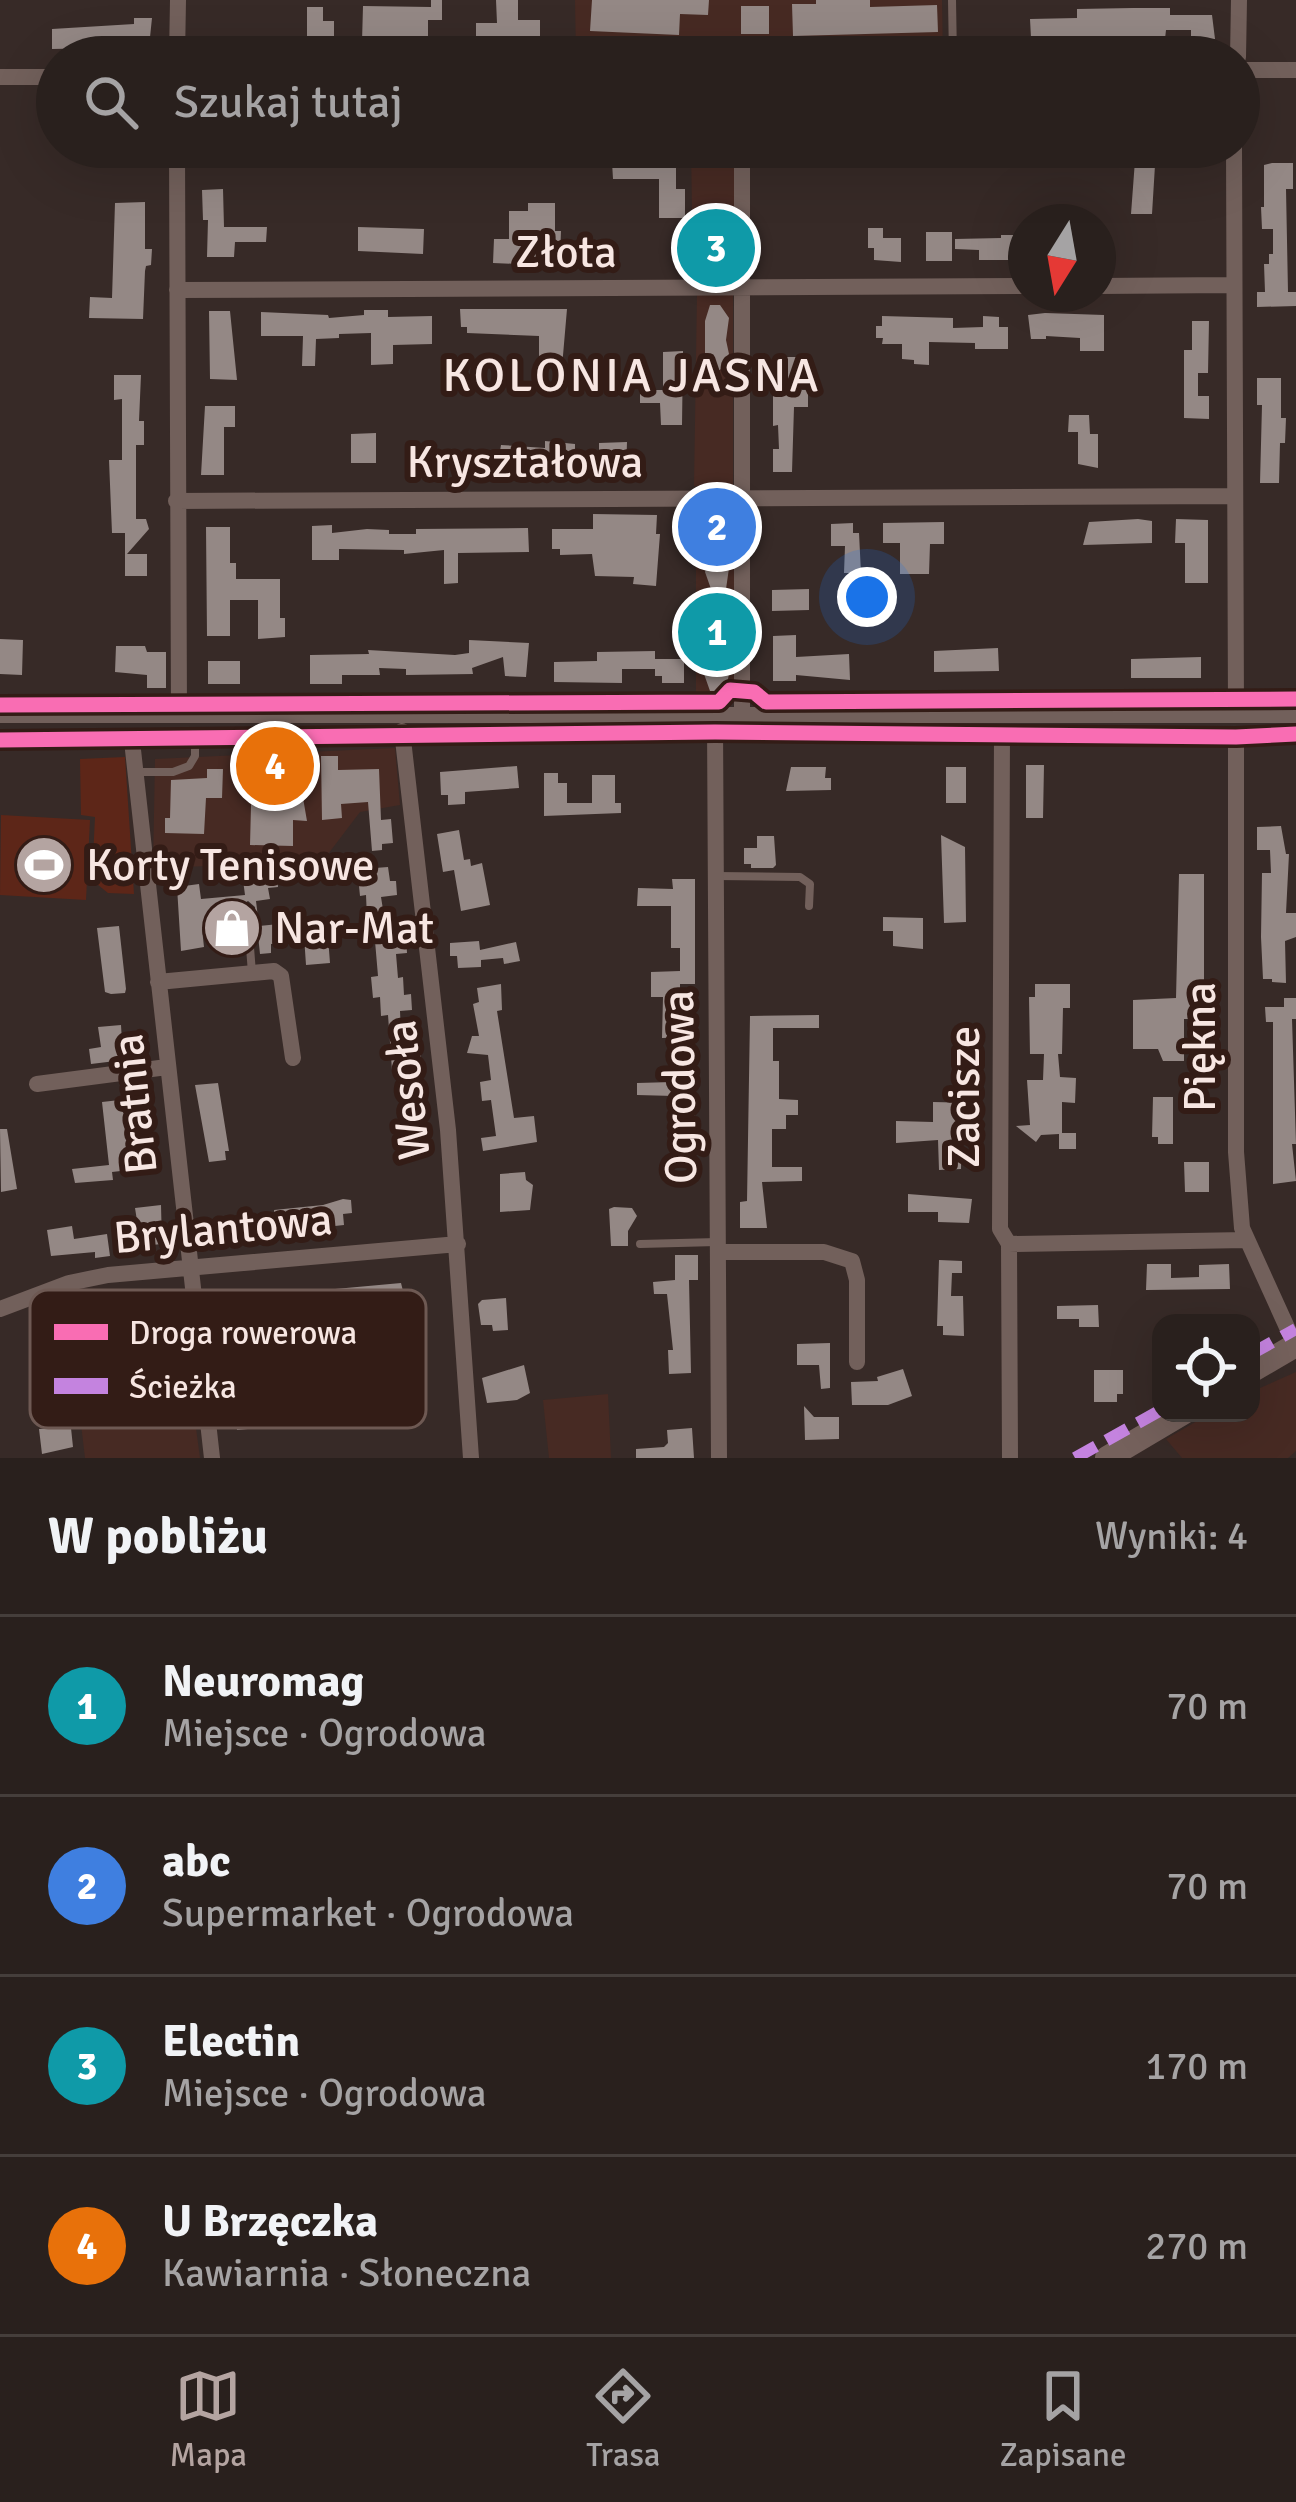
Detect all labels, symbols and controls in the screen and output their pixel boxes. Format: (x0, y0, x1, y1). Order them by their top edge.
search box (36, 36, 1260, 168)
icon: search (78, 69, 144, 135)
text: Szukaj tutaj (174, 75, 403, 130)
pin: 3 (677, 203, 755, 293)
north arrow (1008, 204, 1116, 312)
street label: Złota (515, 225, 617, 280)
district label: KOLONIA JASNA (442, 346, 822, 405)
street label: Kryształowa (407, 435, 643, 490)
pin: 2 (678, 482, 756, 572)
your location (837, 567, 897, 627)
pin: 1 (678, 587, 756, 677)
pin: 4 (236, 721, 314, 811)
sports icon: Korty Tenisowe (13, 834, 75, 896)
place label: Korty Tenisowe (86, 838, 375, 893)
shop icon: Nar-Mat (201, 897, 263, 959)
place label: Nar-Mat (274, 901, 434, 956)
street label: Piękna (1173, 982, 1228, 1112)
street label: Ogrodowa (651, 989, 709, 1185)
street label: Wesoła (373, 1018, 443, 1162)
street label: Zacisze (937, 1026, 992, 1168)
street label: Bratnia (100, 1031, 170, 1177)
street label: Brylantowa (111, 1192, 335, 1266)
legend (30, 1290, 426, 1428)
text: Droga rowerowa (129, 1313, 357, 1354)
map controls (1152, 1314, 1260, 1422)
button: locate (1152, 1314, 1260, 1422)
text: Ścieżka (129, 1367, 237, 1408)
text: W pobliżu (48, 1505, 268, 1568)
text: Wyniki: 4 (1095, 1512, 1248, 1560)
text: Neuromag (162, 1654, 364, 1709)
text: 1 (76, 1682, 98, 1730)
text: 70 m (1166, 1682, 1248, 1730)
text: Miejsce · Ogrodowa (162, 1709, 486, 1757)
text: abc (162, 1834, 231, 1889)
text: 2 (76, 1862, 98, 1910)
text: 70 m (1166, 1862, 1248, 1910)
text: Supermarket · Ogrodowa (162, 1889, 574, 1937)
text: Electin (162, 2014, 300, 2069)
text: 3 (76, 2042, 98, 2090)
text: 170 m (1145, 2042, 1248, 2090)
text: Miejsce · Ogrodowa (162, 2069, 486, 2117)
text: U Brzęczka (162, 2194, 378, 2249)
text: 4 (76, 2222, 98, 2270)
text: 270 m (1145, 2222, 1248, 2270)
text: Kawiarnia · Słoneczna (162, 2249, 531, 2297)
tab: Mapa (170, 2363, 247, 2476)
tab: Trasa (586, 2363, 661, 2476)
tab: Zapisane (1000, 2363, 1126, 2476)

